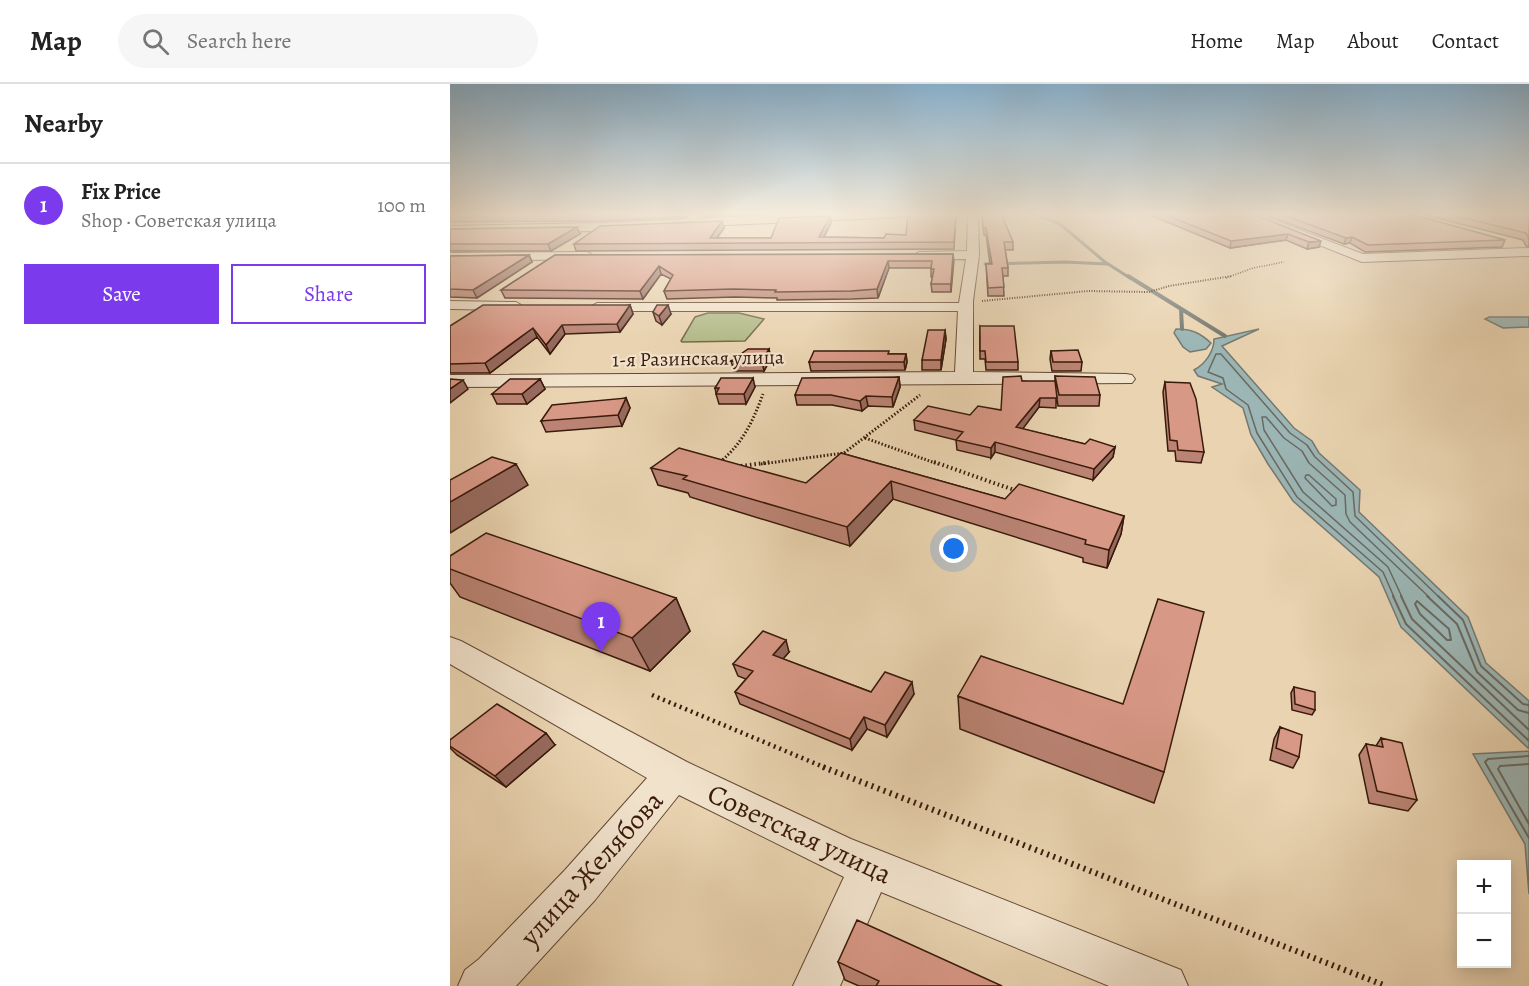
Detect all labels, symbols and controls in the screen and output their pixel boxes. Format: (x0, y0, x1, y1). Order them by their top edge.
search box (118, 14, 538, 68)
text: Map (30, 22, 82, 60)
icon: search (139, 25, 172, 58)
text: Search here (187, 26, 291, 56)
text: Home (1190, 27, 1243, 55)
text: Map (1276, 27, 1314, 55)
text: About (1347, 27, 1399, 55)
text: Contact (1432, 27, 1499, 55)
text: Nearby (24, 106, 103, 141)
text: Fix Price (81, 177, 161, 207)
text: 1 (40, 192, 47, 219)
text: 100 m (377, 192, 426, 219)
text: Shop · Советская улица (81, 207, 277, 234)
button: Save (24, 264, 219, 324)
button: Share (231, 264, 426, 324)
street label: 1-я Разинская улица (612, 343, 785, 373)
your location (939, 534, 968, 563)
pin: 1 (582, 602, 620, 652)
street label: Советская улица (701, 775, 898, 893)
street label: улица Желябова (511, 783, 672, 955)
map controls (1457, 860, 1511, 968)
button: + (1457, 860, 1511, 914)
button: − (1457, 914, 1511, 968)

